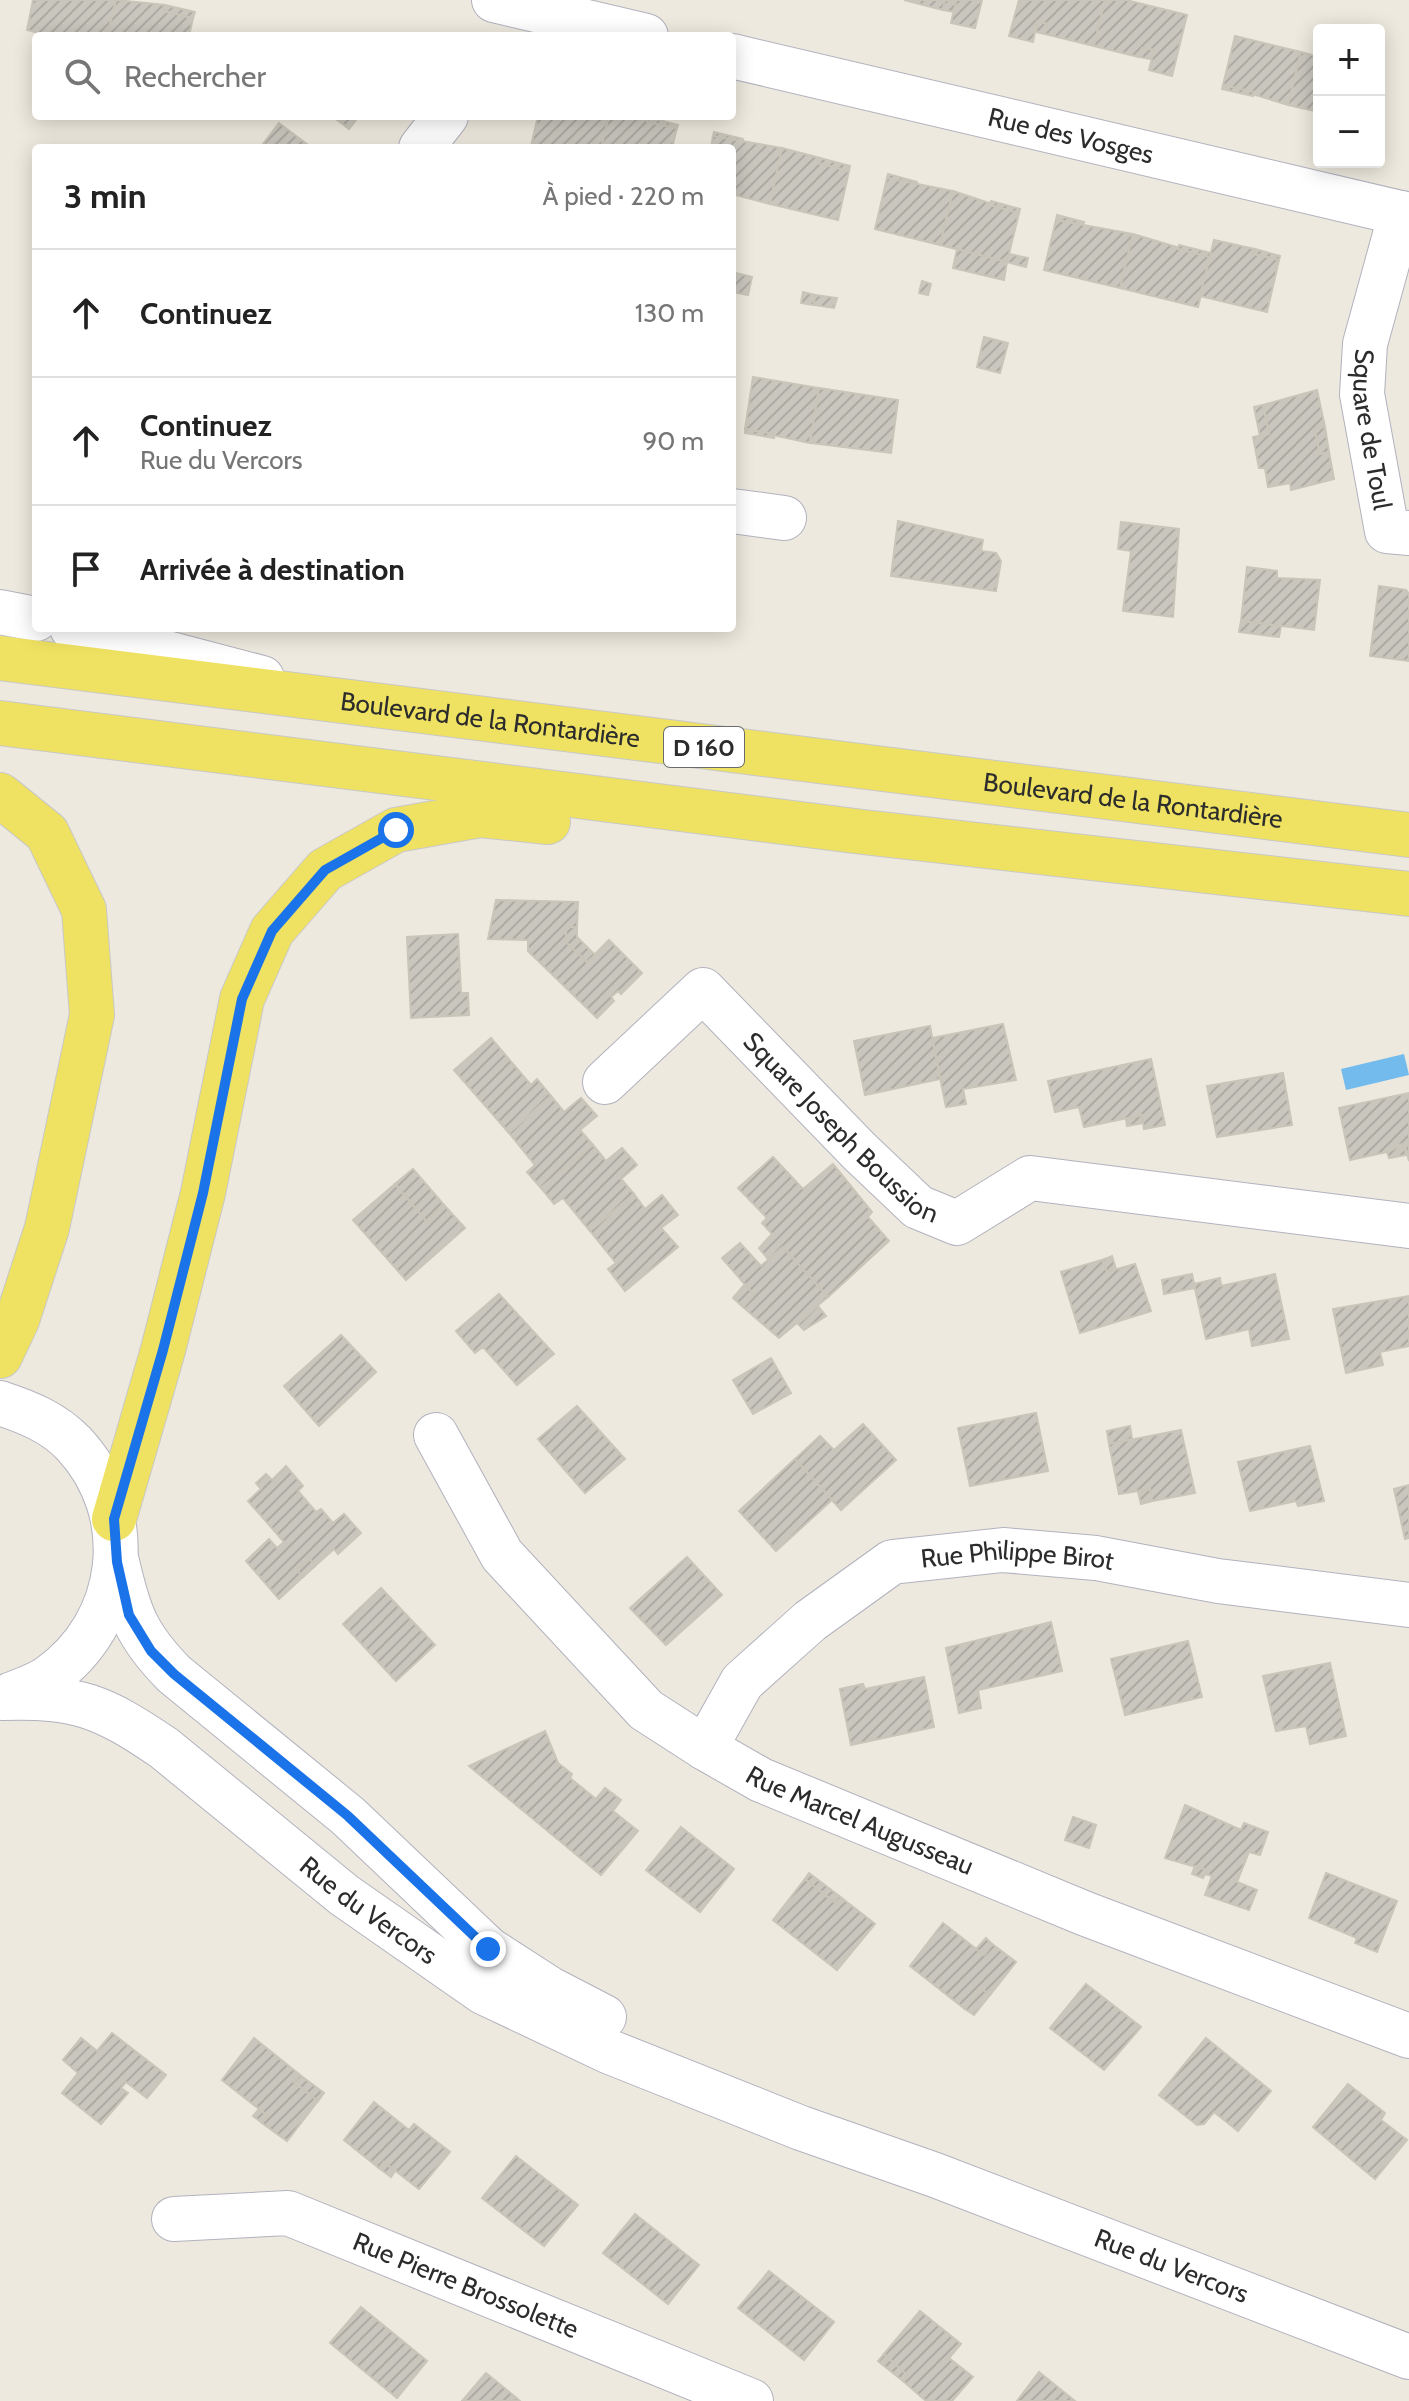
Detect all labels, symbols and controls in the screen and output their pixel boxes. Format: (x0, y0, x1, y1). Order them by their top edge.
map controls (1313, 24, 1385, 168)
button: + (1313, 24, 1385, 96)
search box (32, 32, 736, 120)
icon: search (60, 54, 104, 98)
text: Rechercher (124, 58, 266, 95)
button: − (1313, 96, 1385, 168)
street label: Rue des Vosges (985, 101, 1157, 171)
text: 3 min (64, 175, 146, 217)
text: À pied · 220 m (542, 180, 704, 212)
icon: ahead (64, 291, 108, 335)
text: Continuez (140, 295, 272, 332)
text: 130 m (635, 297, 704, 329)
street label: Square de Toul (1346, 348, 1399, 512)
text: Continuez (140, 407, 272, 444)
icon: ahead (64, 419, 108, 463)
text: 90 m (642, 425, 704, 457)
text: Rue du Vercors (140, 444, 302, 476)
icon: arrive (64, 547, 108, 591)
text: Arrivée à destination (140, 551, 405, 588)
street label: Boulevard de la Rontardière (339, 685, 642, 754)
road number: D 160 (664, 727, 744, 767)
street label: Boulevard de la Rontardière (982, 766, 1285, 835)
route start (378, 812, 414, 848)
street label: Square Joseph Boussion (737, 1025, 943, 1230)
street label: Rue Philippe Birot (919, 1534, 1117, 1577)
street label: Rue Marcel Augusseau (740, 1759, 978, 1882)
street label: Rue du Vercors (293, 1849, 444, 1971)
route end (470, 1931, 506, 1967)
street label: Rue du Vercors (1090, 2222, 1253, 2310)
street label: Rue Pierre Brossolette (348, 2225, 583, 2345)

